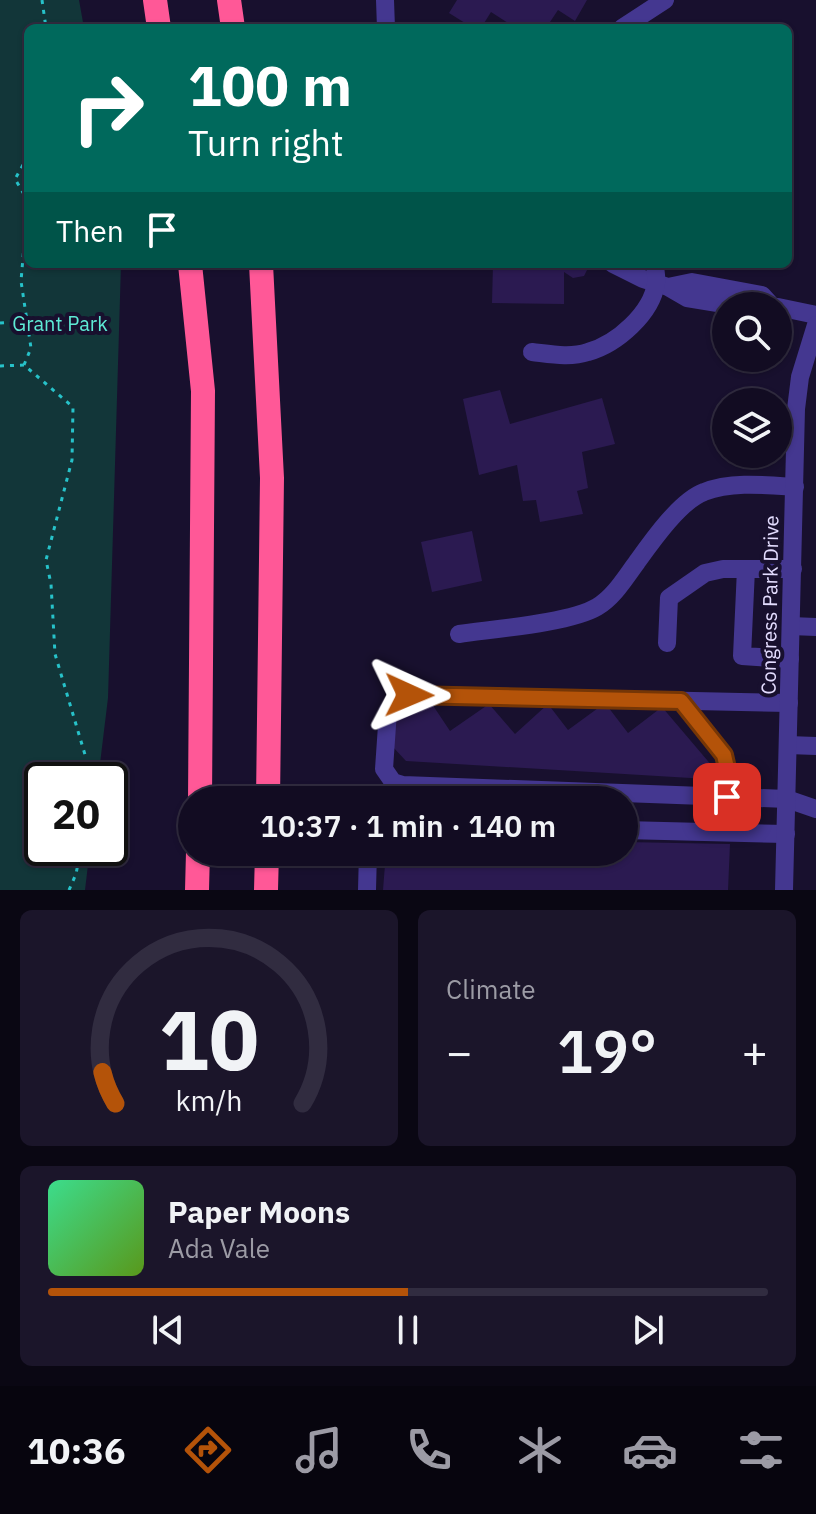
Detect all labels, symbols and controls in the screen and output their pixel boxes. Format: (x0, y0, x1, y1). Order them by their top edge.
text: 100 m (188, 49, 352, 121)
icon: right (56, 56, 160, 160)
text: Turn right (188, 119, 344, 166)
icon: arrive (140, 208, 184, 252)
text: Then (56, 211, 124, 250)
map controls (712, 292, 792, 468)
button: search (712, 292, 792, 372)
park label: Grant Park (12, 310, 108, 337)
button: layers (712, 388, 792, 468)
street label: Congress Park Drive (754, 515, 785, 695)
position arrow (367, 653, 451, 737)
speed limit sign: 20 (24, 762, 128, 866)
pin (693, 763, 761, 831)
icon: arrive (705, 775, 749, 819)
text: 10:37 · 1 min · 140 m (260, 806, 556, 845)
text: Climate (446, 972, 536, 1006)
text: 10 (159, 985, 259, 1093)
text: 19° (557, 1011, 657, 1090)
text: − (446, 1023, 472, 1080)
text: + (742, 1023, 768, 1080)
text: km/h (175, 1082, 243, 1119)
text: Paper Moons (168, 1192, 350, 1231)
text: Ada Vale (168, 1231, 270, 1265)
icon: previous (146, 1308, 190, 1352)
icon: pause (386, 1308, 430, 1352)
icon: next (626, 1308, 670, 1352)
icon: directions (180, 1422, 236, 1478)
icon: music (291, 1422, 347, 1478)
icon: phone (401, 1422, 457, 1478)
icon: climate (512, 1422, 568, 1478)
icon: car (622, 1422, 678, 1478)
icon: filters (733, 1422, 789, 1478)
text: 10:36 (27, 1427, 126, 1474)

